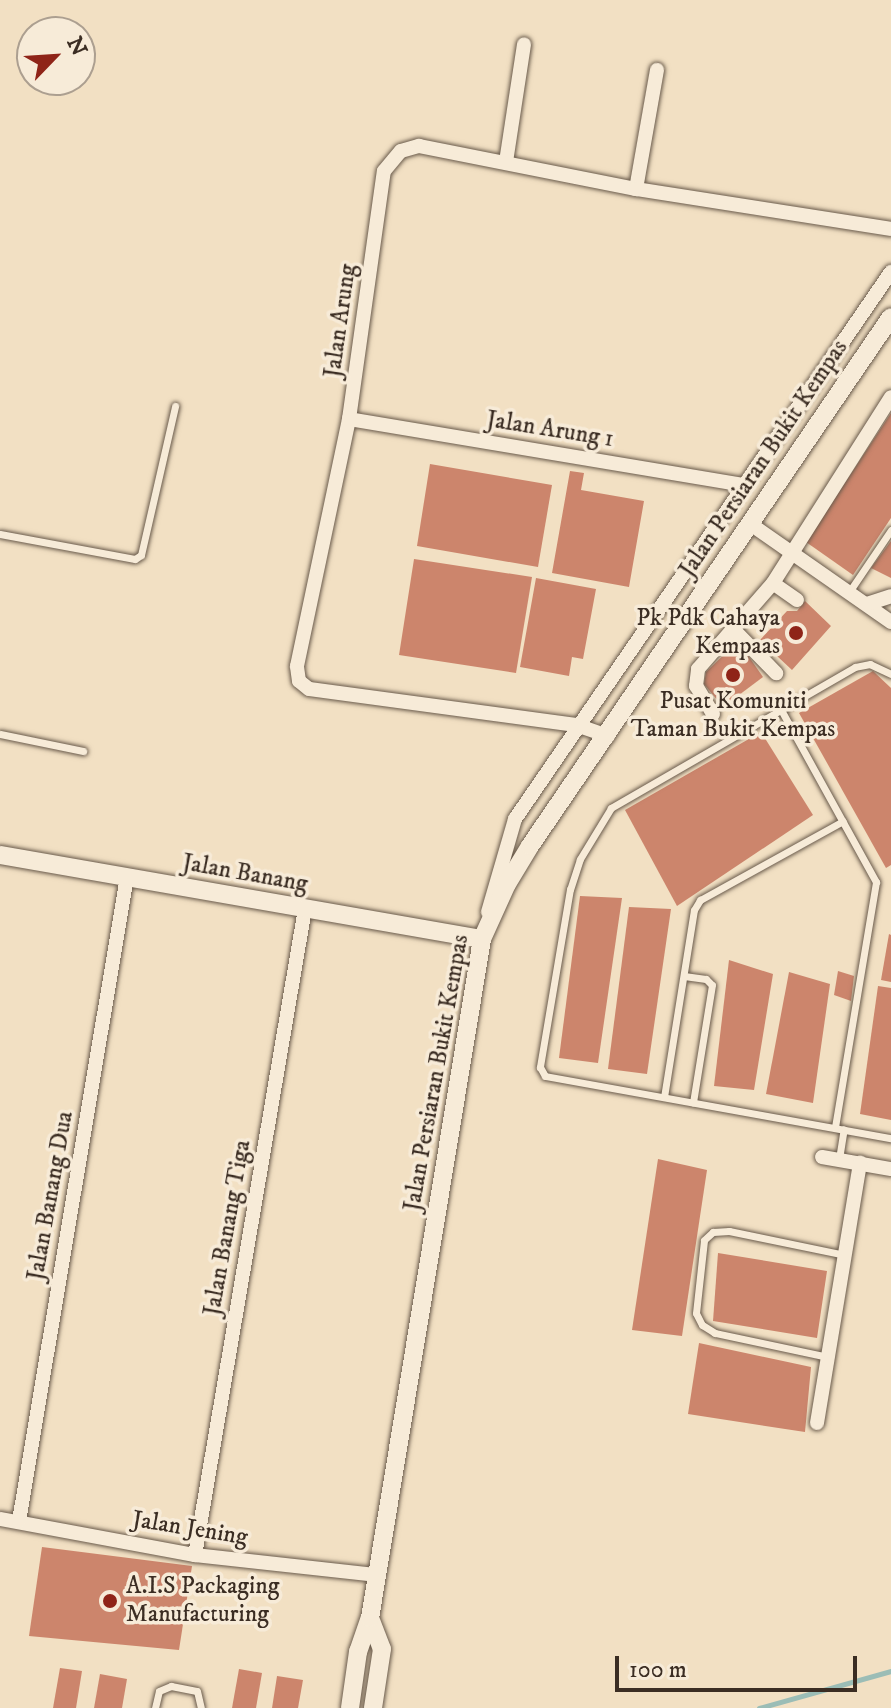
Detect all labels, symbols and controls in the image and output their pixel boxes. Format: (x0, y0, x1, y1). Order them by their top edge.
north arrow (16, 16, 96, 96)
text: N (60, 33, 92, 60)
street label: Jalan Arung (319, 262, 363, 380)
street label: Jalan Persiaran Bukit Kempas (674, 335, 854, 583)
street label: Jalan Arung 1 (484, 406, 616, 454)
place label: Pk Pdk Cahaya Kempaas (636, 605, 780, 661)
marker: Pk Pdk Cahaya Kempaas (787, 624, 805, 642)
marker: Pusat Komuniti Taman Bukit Kempas (724, 666, 742, 684)
place label: Pusat Komuniti Taman Bukit Kempas (631, 688, 835, 744)
street label: Jalan Banang (180, 849, 310, 899)
street label: Jalan Persiaran Bukit Kempas (398, 932, 476, 1214)
street label: Jalan Banang Dua (22, 1109, 80, 1283)
street label: Jalan Banang Tiga (198, 1138, 258, 1318)
street label: Jalan Jening (130, 1506, 250, 1552)
place label: A.I.S Packaging Manufacturing (126, 1573, 279, 1629)
marker: A.I.S Packaging Manufacturing (101, 1592, 119, 1610)
scale bar (619, 1640, 861, 1690)
text: 100 m (629, 1655, 687, 1685)

